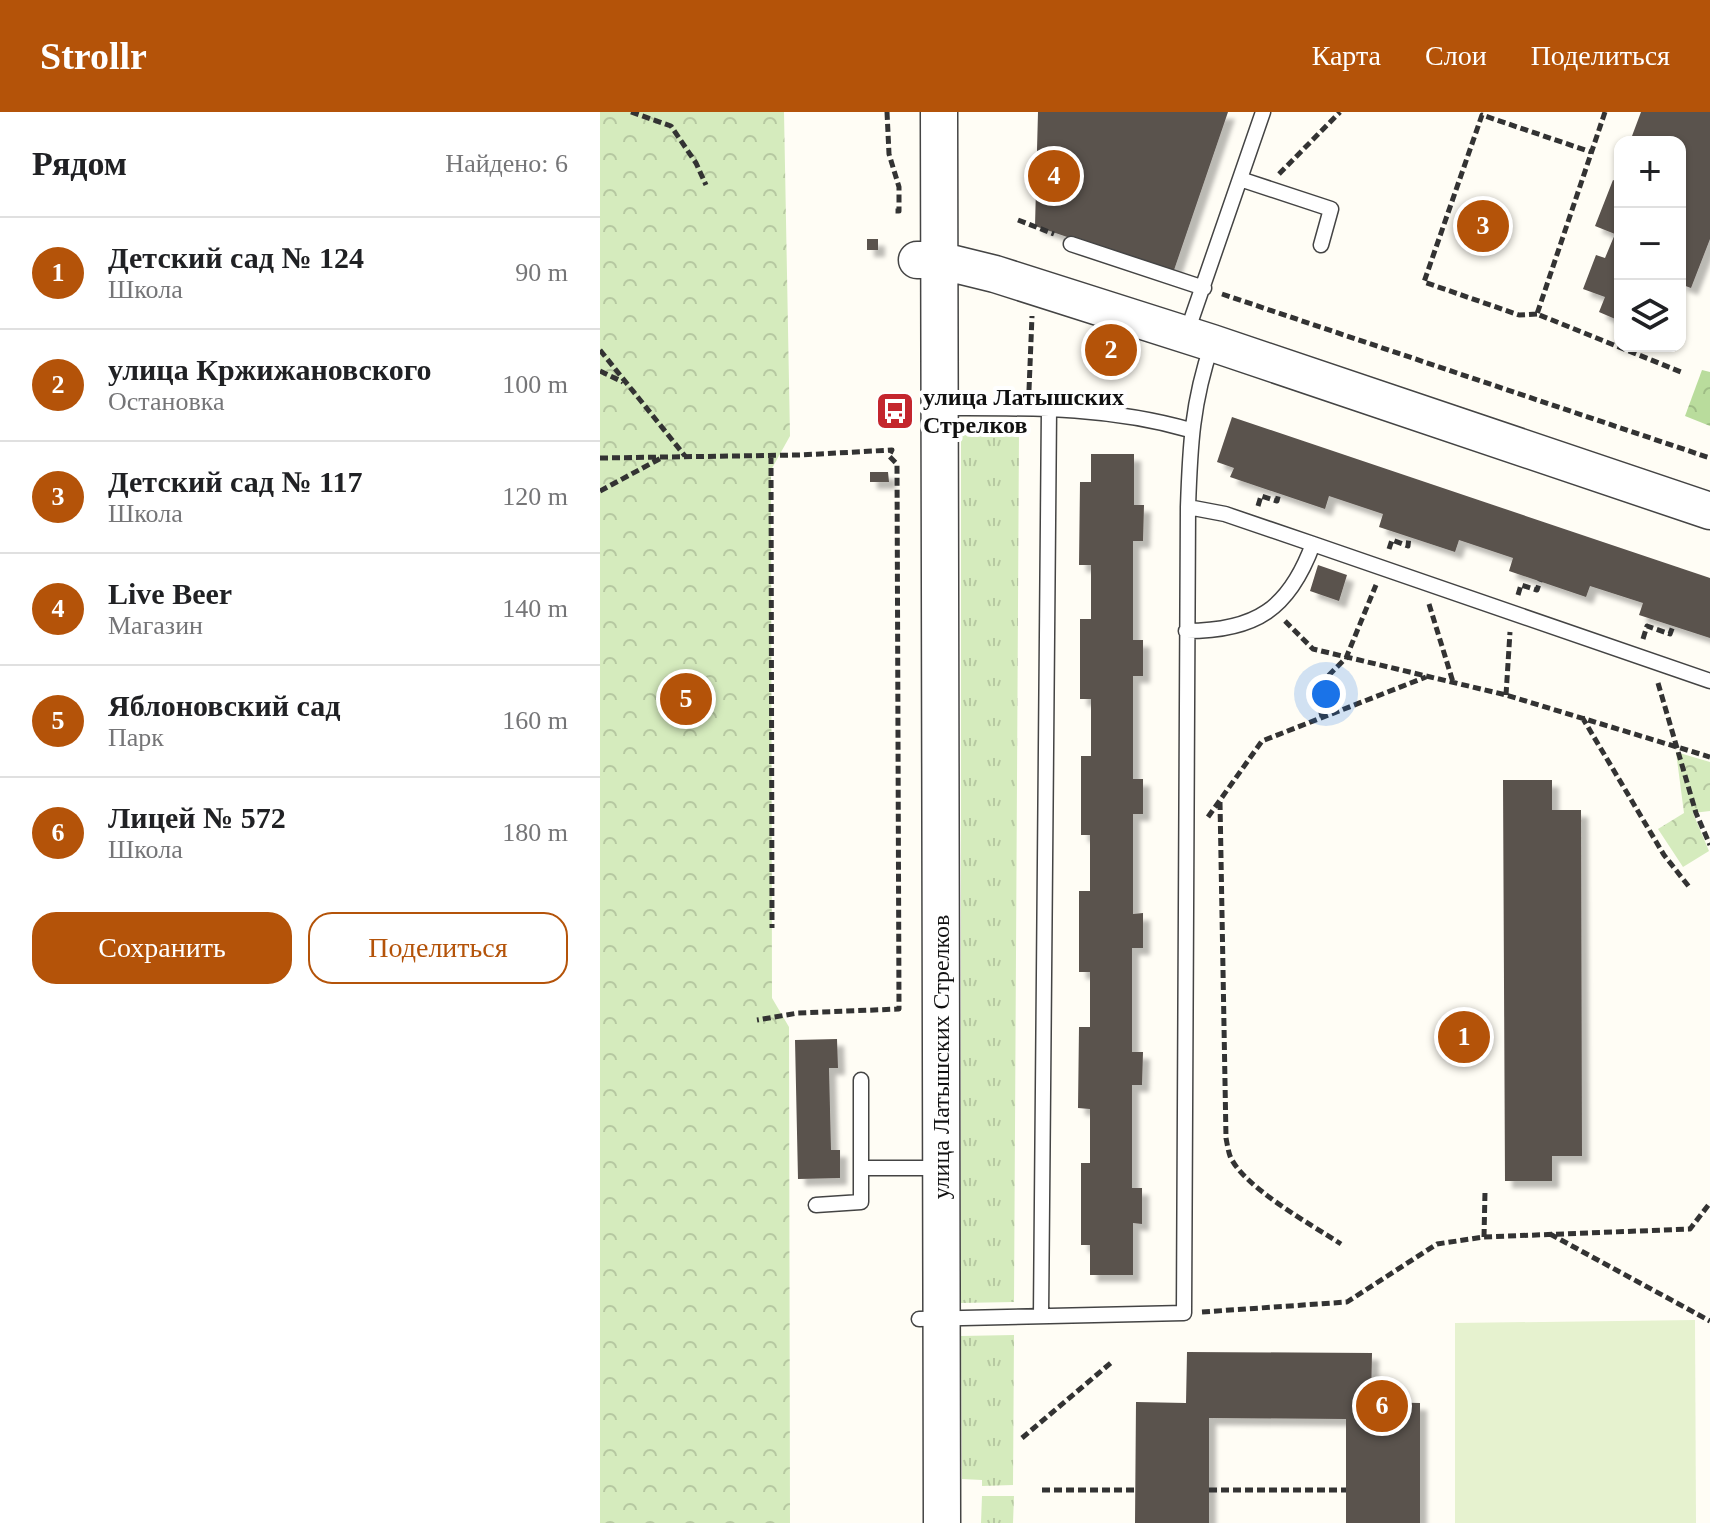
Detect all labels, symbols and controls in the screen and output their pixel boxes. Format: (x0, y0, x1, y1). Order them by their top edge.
text: Strollr (40, 35, 147, 77)
text: Карта (1312, 40, 1381, 71)
text: Слои (1425, 40, 1487, 71)
text: Поделиться (1531, 40, 1670, 71)
map controls (1614, 136, 1686, 352)
button: + (1614, 136, 1686, 208)
text: Рядом (32, 145, 127, 182)
pin: 4 (1028, 146, 1080, 206)
text: Найдено: 6 (445, 149, 568, 178)
pin: 3 (1457, 196, 1509, 256)
button: − (1614, 208, 1686, 280)
text: Детский сад № 124 (108, 241, 364, 274)
text: 1 (52, 258, 65, 287)
text: 90 m (515, 258, 568, 287)
text: Школа (108, 275, 183, 304)
button: layers (1614, 280, 1686, 352)
pin: 2 (1085, 320, 1137, 380)
text: улица Кржижановского (108, 353, 432, 386)
text: 2 (52, 370, 65, 399)
text: 100 m (502, 370, 568, 399)
place label: улица Латышских Стрелков (923, 384, 1124, 438)
text: Остановка (108, 387, 225, 416)
bus stop icon: улица Латышских Стрелков (874, 390, 916, 432)
text: Детский сад № 117 (108, 465, 362, 498)
text: 3 (52, 482, 65, 511)
text: 120 m (502, 482, 568, 511)
text: Школа (108, 499, 183, 528)
text: Live Beer (108, 577, 232, 610)
text: 4 (52, 594, 65, 623)
text: 140 m (502, 594, 568, 623)
text: Магазин (108, 611, 203, 640)
pin: 5 (660, 669, 712, 729)
your location (1306, 674, 1346, 714)
text: Яблоновский сад (108, 689, 340, 722)
text: 5 (52, 706, 65, 735)
text: 160 m (502, 706, 568, 735)
text: Парк (108, 723, 164, 752)
text: Лицей № 572 (108, 801, 286, 834)
text: 6 (52, 818, 65, 847)
text: 180 m (502, 818, 568, 847)
text: Школа (108, 835, 183, 864)
button: Сохранить (32, 912, 292, 984)
button: Поделиться (308, 912, 568, 984)
street label: улица Латышских Стрелков (928, 915, 954, 1199)
pin: 1 (1438, 1007, 1490, 1067)
pin: 6 (1356, 1376, 1408, 1436)

